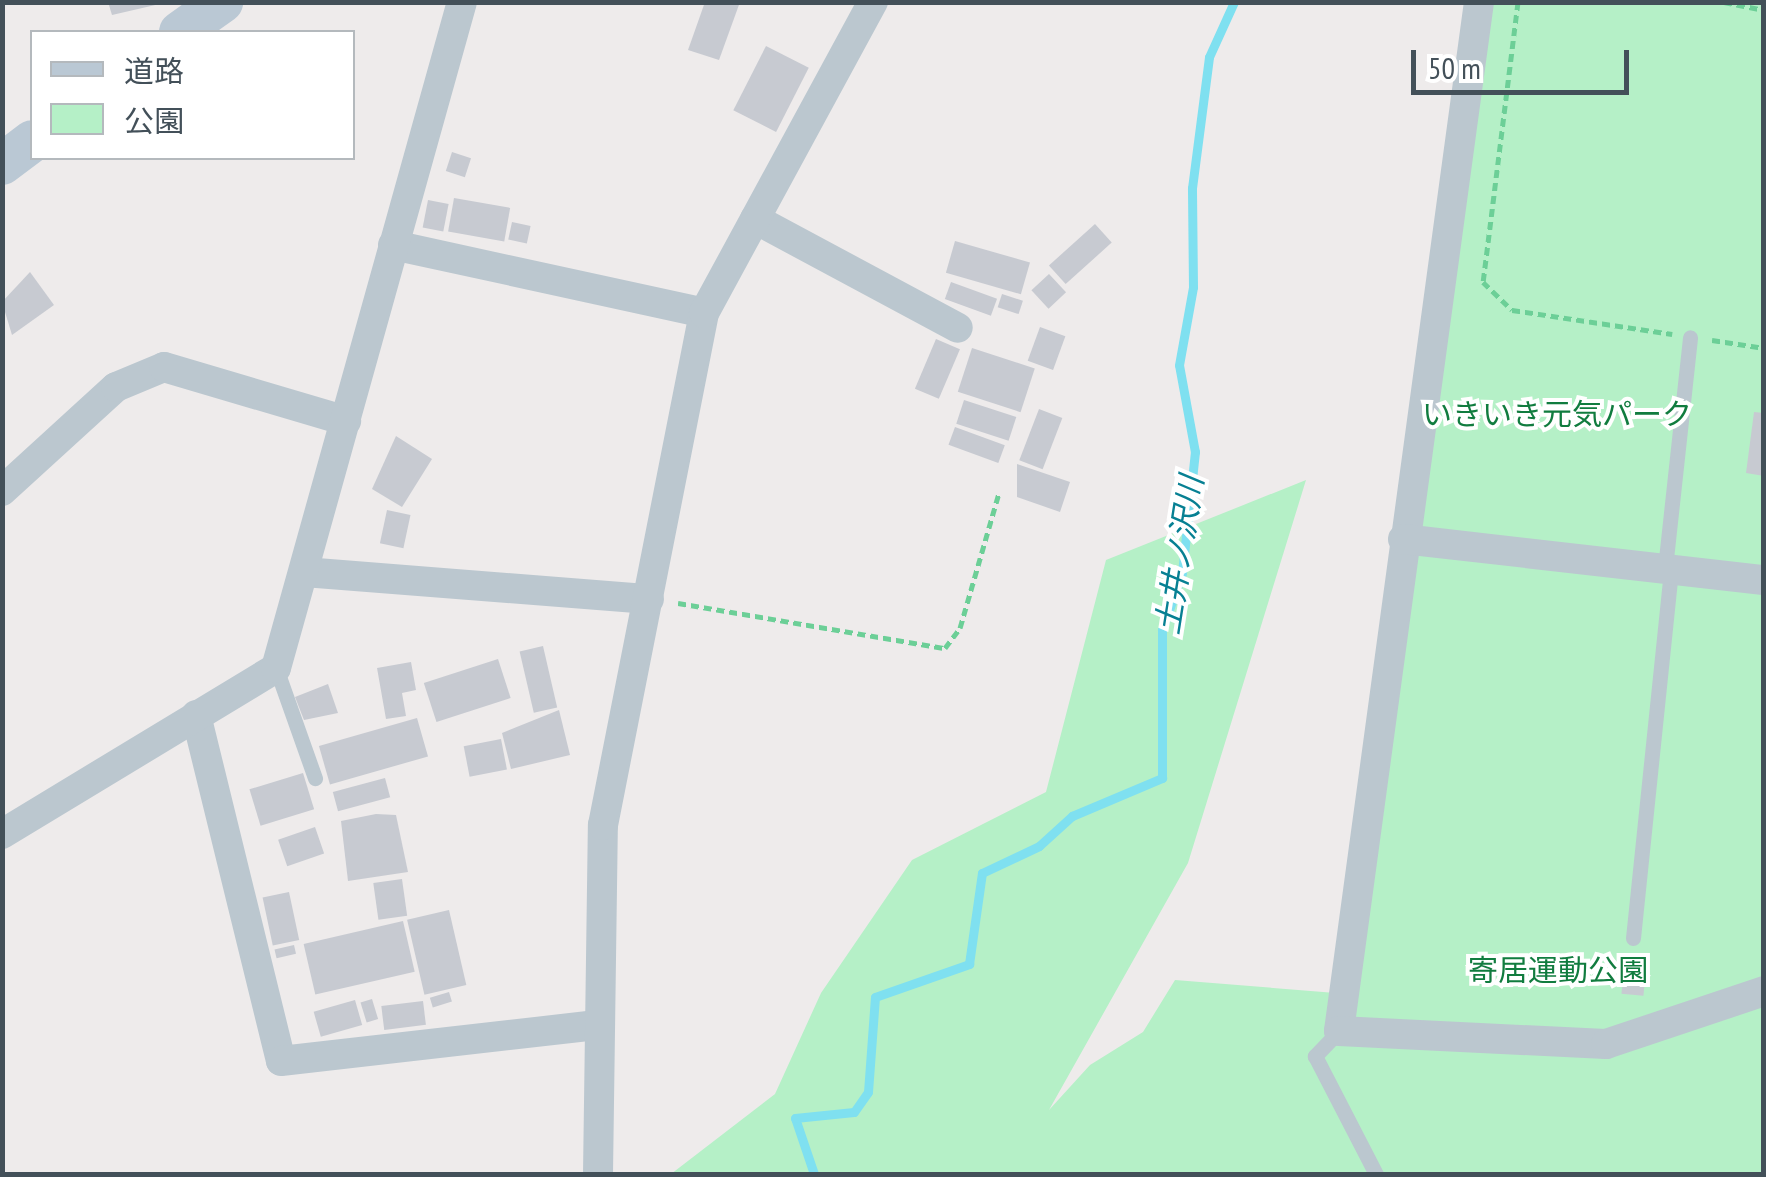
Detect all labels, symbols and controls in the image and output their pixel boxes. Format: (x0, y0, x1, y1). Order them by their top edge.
legend (30, 30, 355, 160)
scale bar (1416, 30, 1634, 92)
text: 50 m (1428, 48, 1481, 87)
text: 道路 (124, 51, 184, 90)
text: 公園 (124, 101, 184, 140)
park label: いきいき元気パーク (1422, 396, 1692, 432)
water label: 土井ノ沢川 (1148, 473, 1210, 637)
park label: 寄居運動公園 (1468, 952, 1648, 988)

